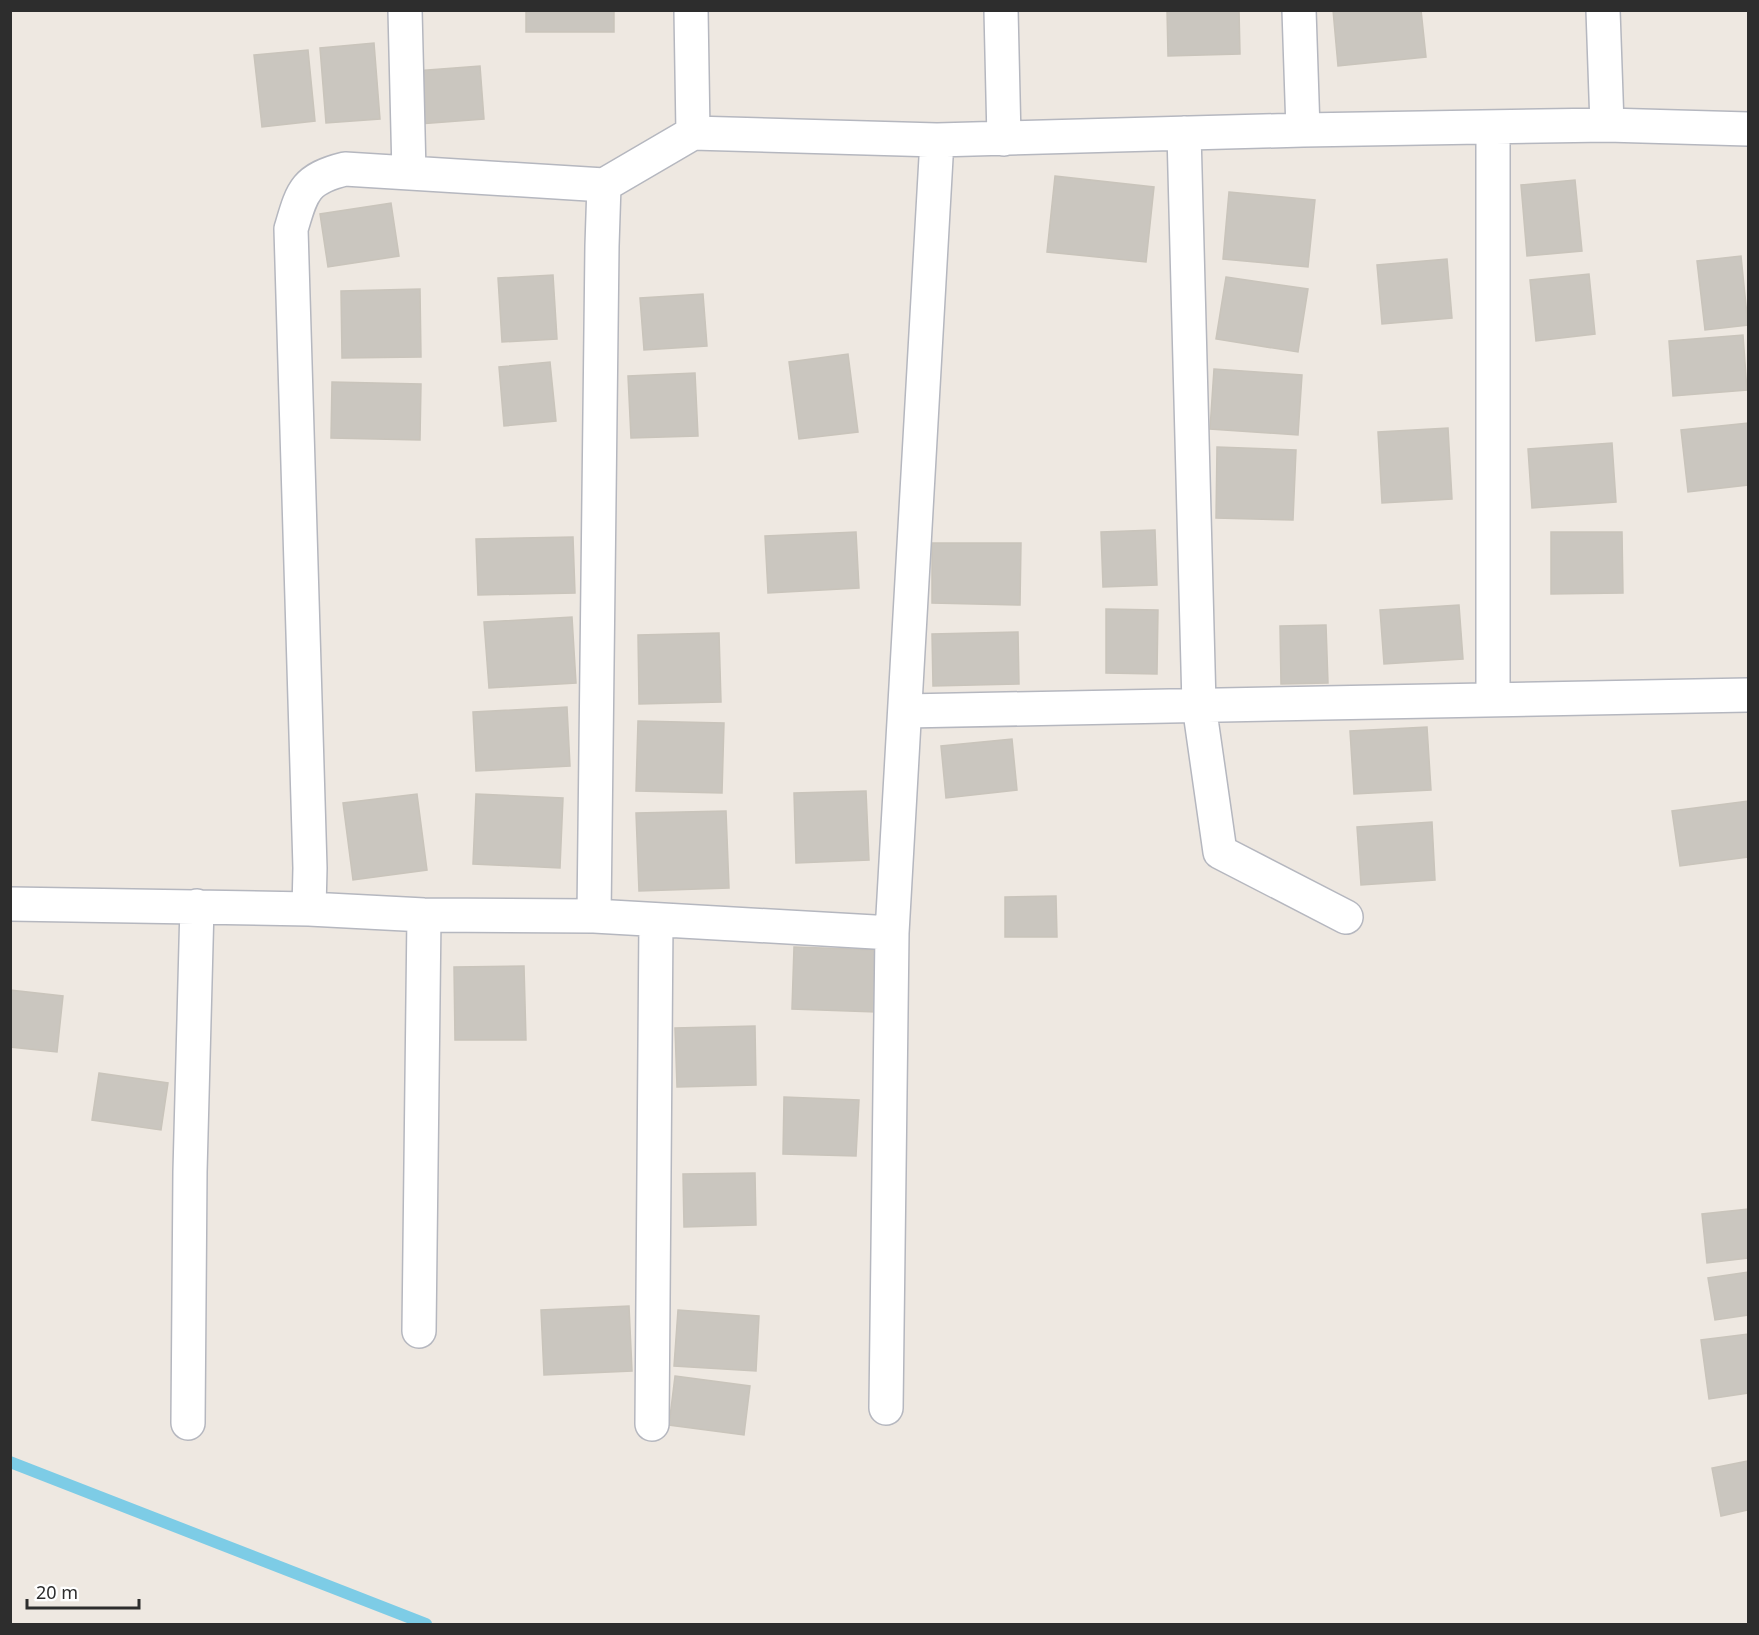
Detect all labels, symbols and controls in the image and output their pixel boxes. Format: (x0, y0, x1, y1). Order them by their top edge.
scale bar (27, 1572, 140, 1610)
text: 20 m (36, 1580, 78, 1604)

